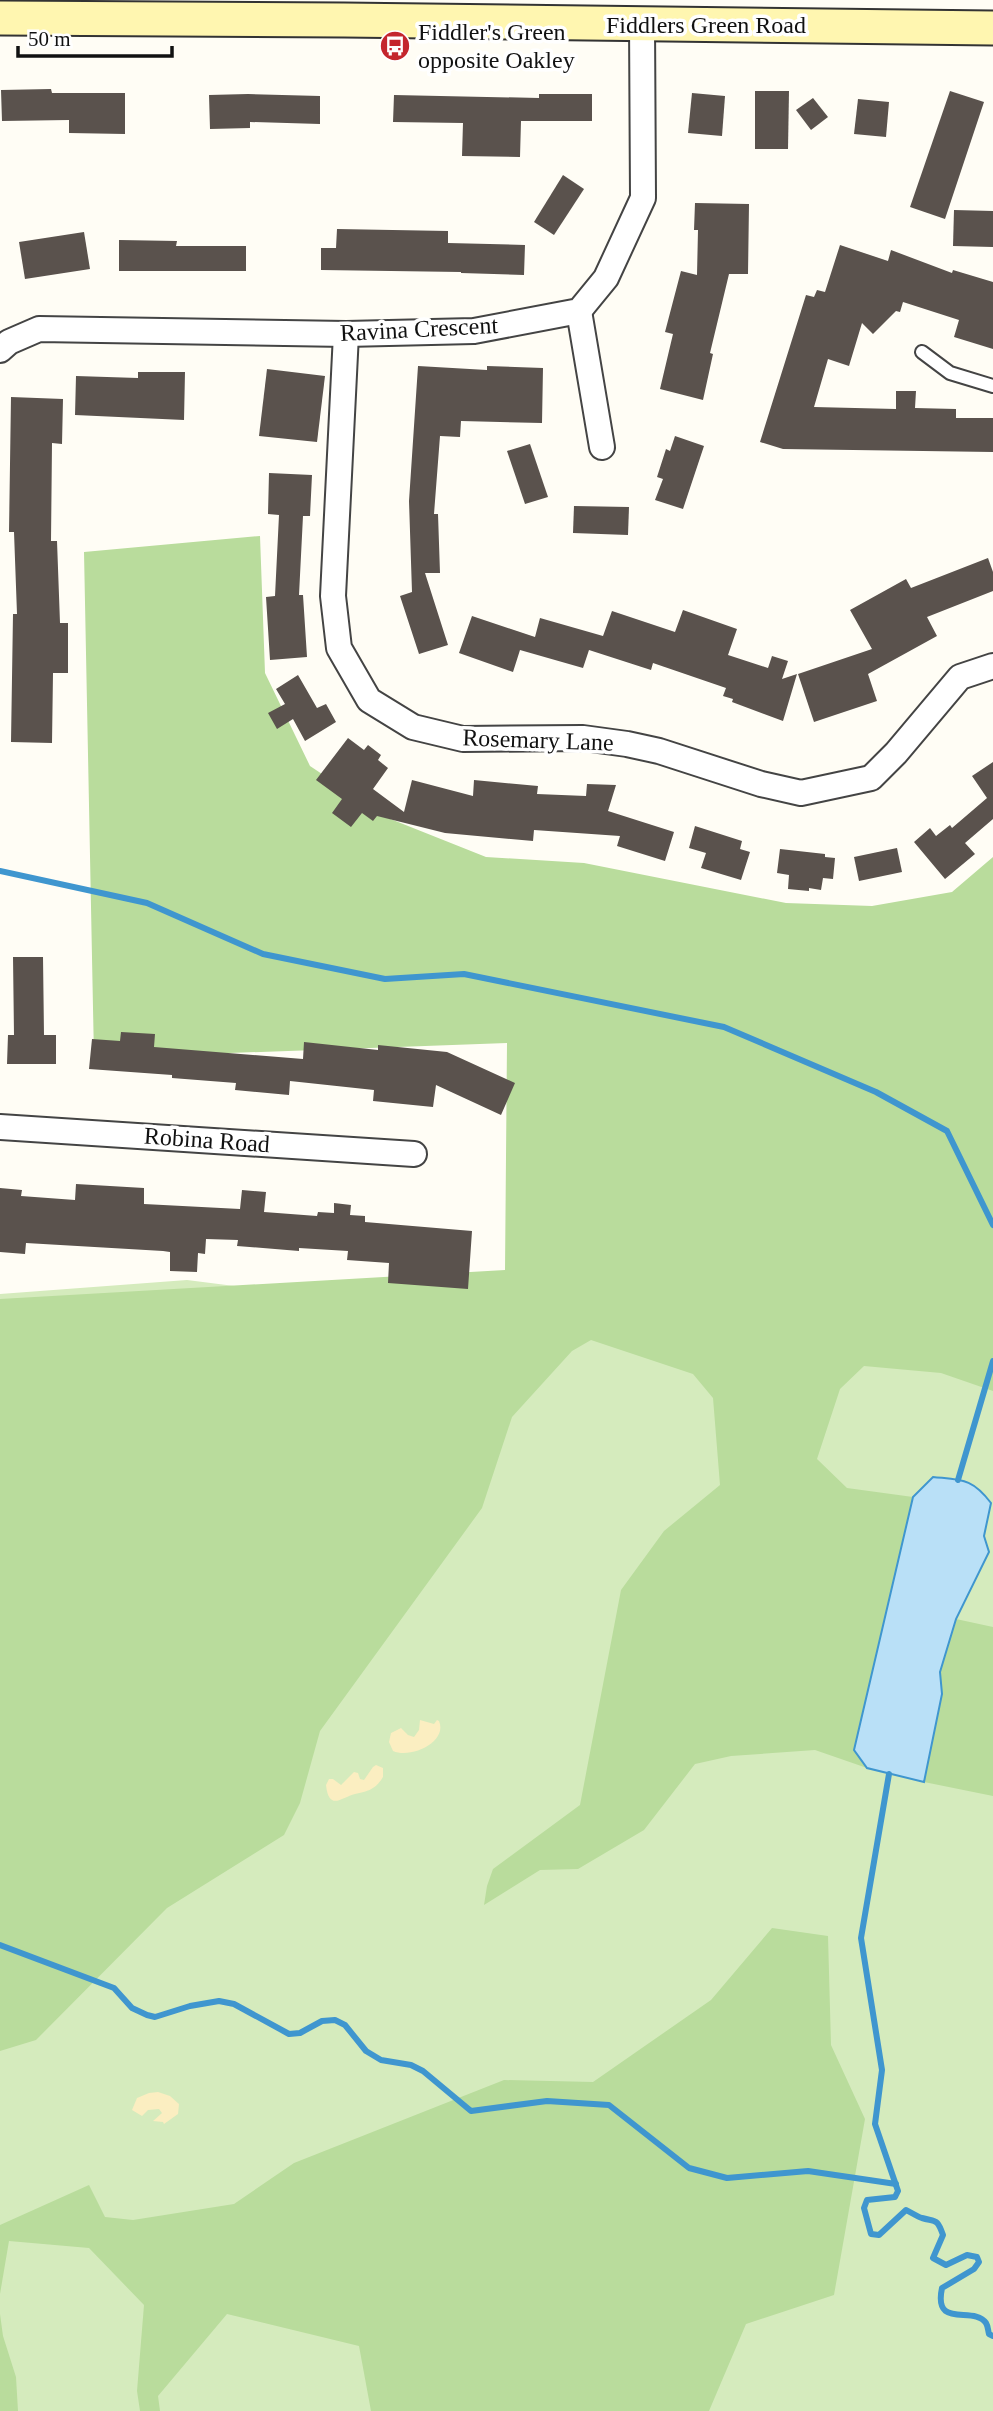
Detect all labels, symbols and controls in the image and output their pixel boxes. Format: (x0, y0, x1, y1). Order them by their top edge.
street label: Fiddlers Green Road (606, 12, 806, 38)
scale bar (18, 14, 172, 58)
place label: Fiddler's Green opposite Oakley (418, 19, 575, 73)
text: 50 m (28, 27, 71, 51)
bus stop icon: Fiddler's Green opposite Oakley (378, 29, 412, 63)
street label: Ravina Crescent (339, 312, 499, 346)
street label: Rosemary Lane (462, 724, 614, 756)
street label: Robina Road (143, 1123, 271, 1157)

